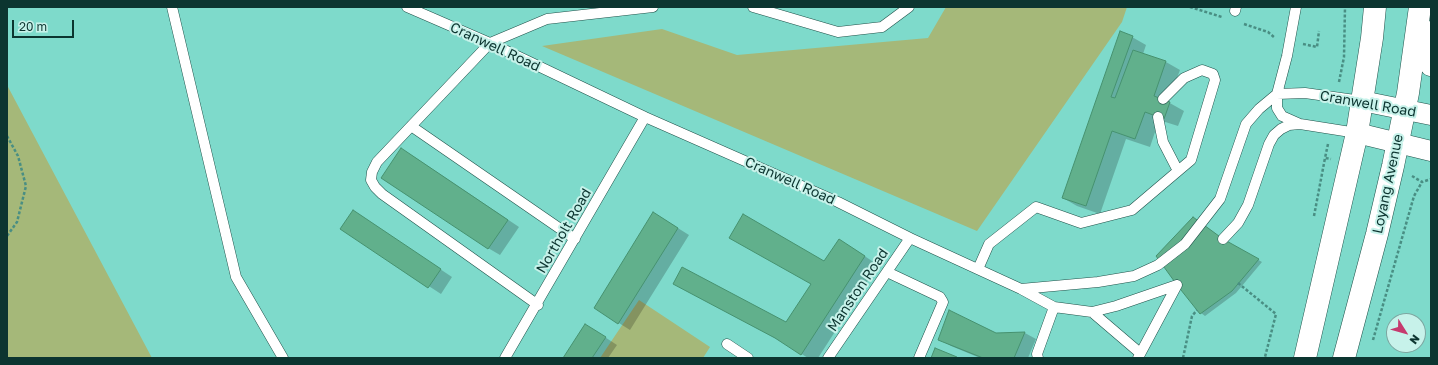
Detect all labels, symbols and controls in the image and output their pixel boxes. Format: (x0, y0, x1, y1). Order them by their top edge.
scale bar (14, 12, 76, 38)
text: 20 m (19, 19, 47, 34)
street label: Cranwell Road (447, 19, 543, 75)
street label: Cranwell Road (1319, 87, 1417, 121)
street label: Loyang Avenue (1369, 133, 1407, 235)
street label: Cranwell Road (742, 154, 838, 208)
street label: Northolt Road (533, 186, 595, 276)
street label: Manston Road (824, 245, 892, 335)
north arrow (1386, 313, 1426, 353)
text: N (1407, 333, 1423, 347)

